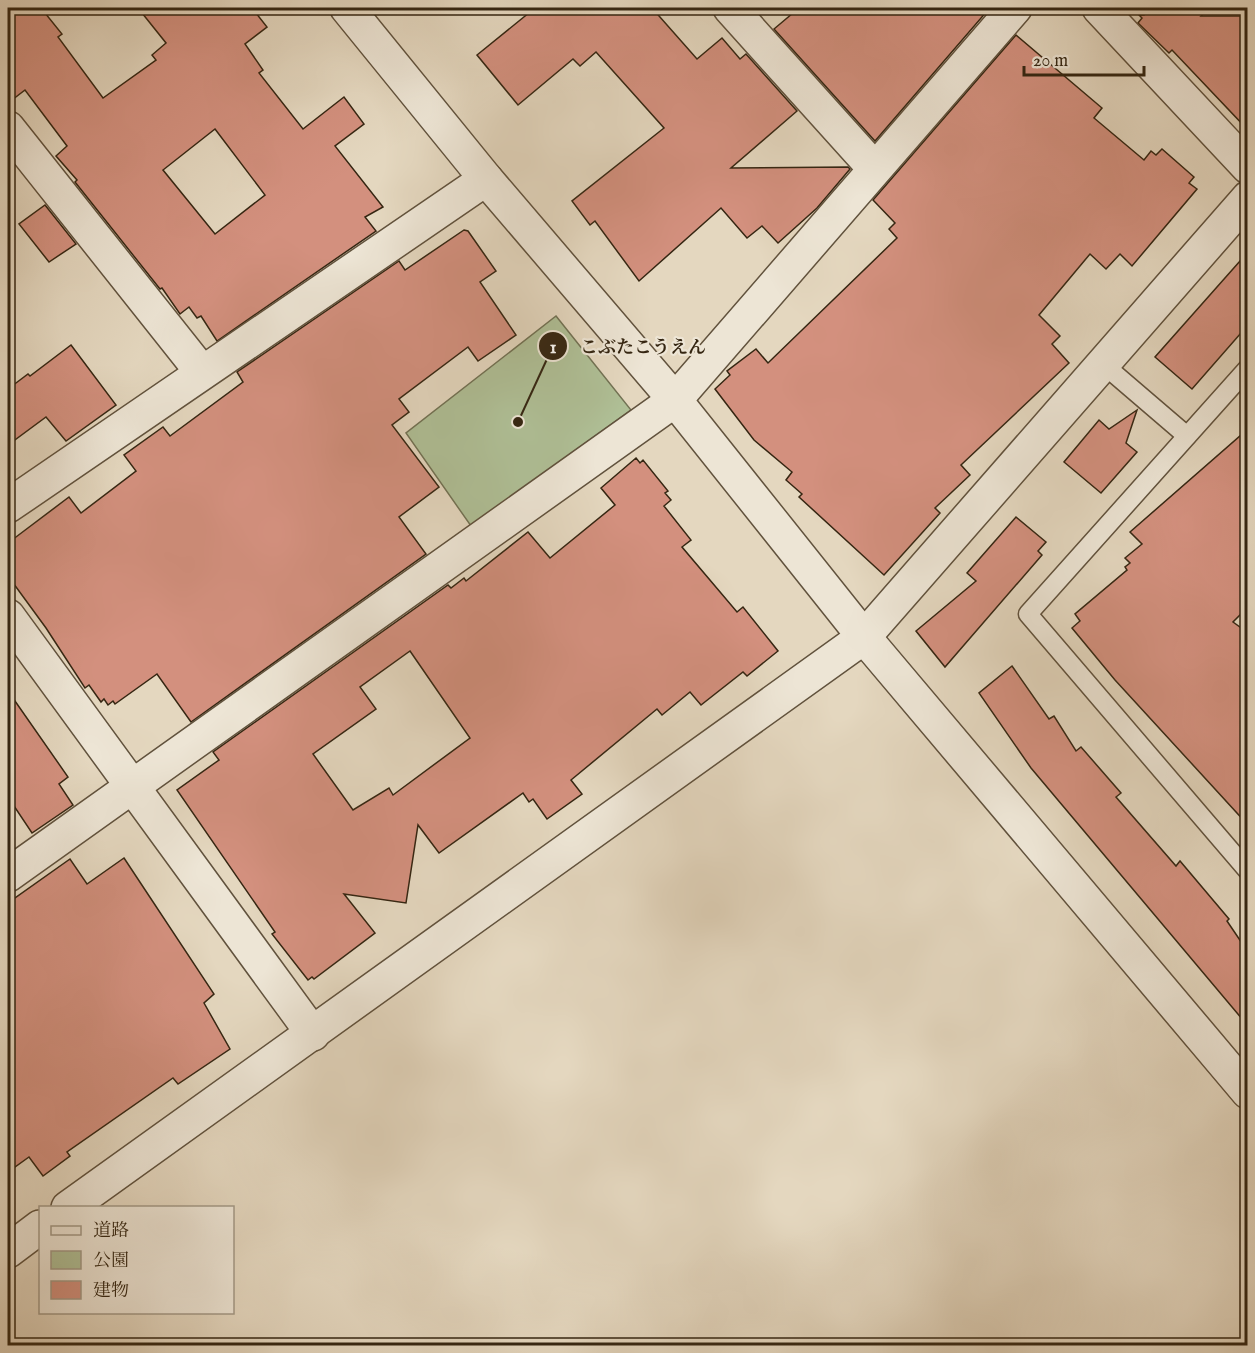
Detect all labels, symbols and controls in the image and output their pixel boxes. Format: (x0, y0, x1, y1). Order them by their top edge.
scale bar (1024, 39, 1144, 77)
text: 20 m (1033, 50, 1068, 73)
callout: こぶたこうえん (538, 328, 718, 364)
text: 1 (550, 337, 557, 360)
text: こぶたこうえん (580, 337, 706, 360)
legend (39, 1206, 234, 1314)
text: 道路 (93, 1220, 129, 1243)
text: 公園 (93, 1250, 129, 1273)
text: 建物 (93, 1280, 129, 1303)

